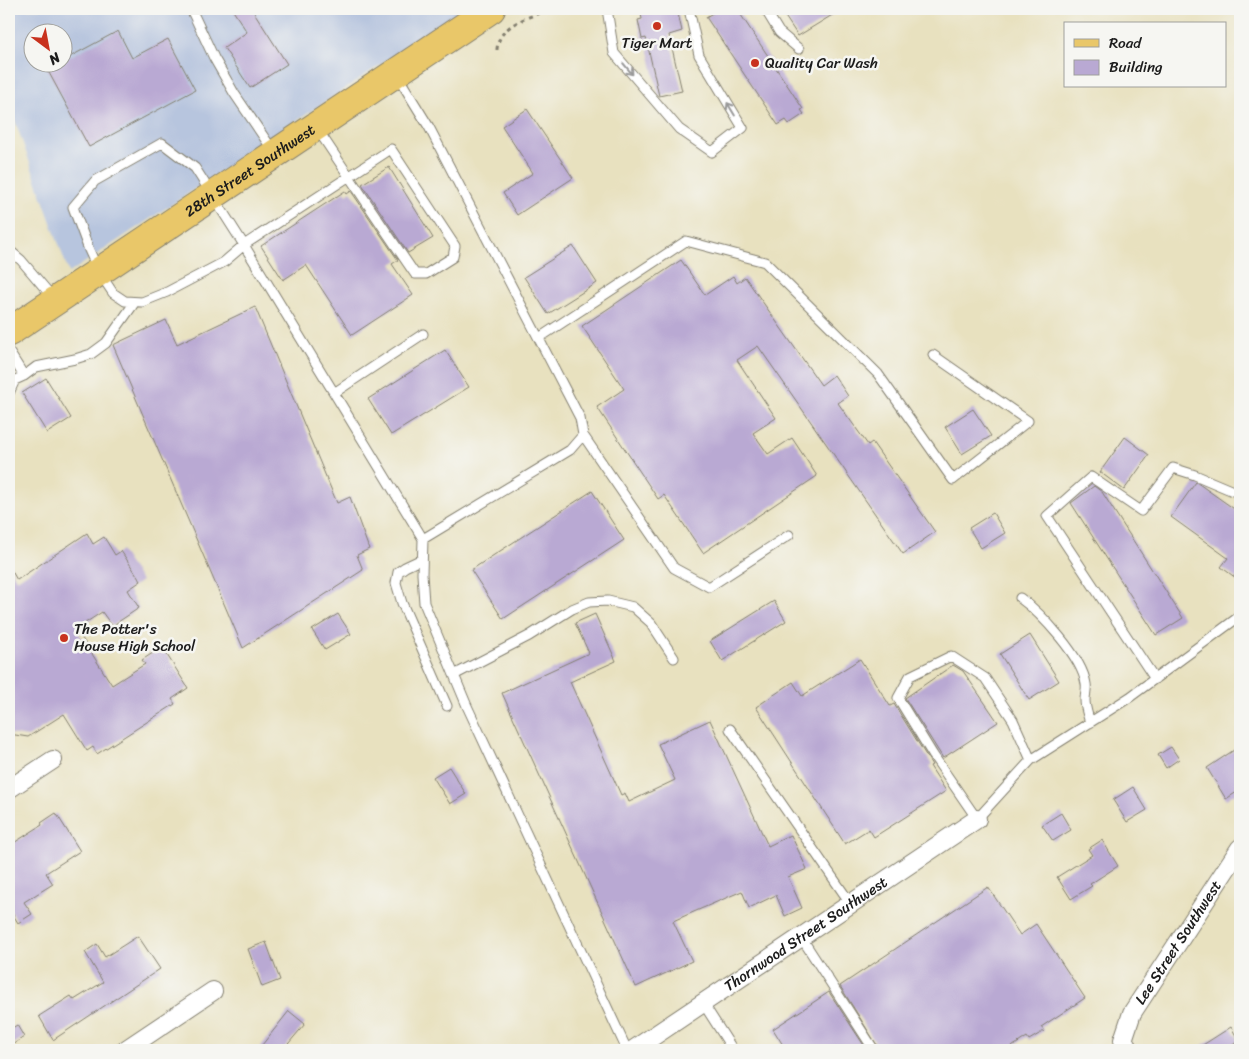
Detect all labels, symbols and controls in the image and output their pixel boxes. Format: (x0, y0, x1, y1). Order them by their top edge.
marker: Tiger Mart (651, 20, 663, 32)
north arrow (22, 22, 72, 72)
legend (1064, 22, 1226, 88)
place label: Tiger Mart (622, 30, 693, 56)
text: Road (1109, 30, 1142, 56)
text: N (44, 45, 66, 72)
place label: Quality Car Wash (765, 50, 878, 76)
text: Building (1109, 54, 1163, 80)
marker: Quality Car Wash (749, 57, 761, 69)
one-way arrow (622, 63, 634, 76)
one-way arrow (726, 102, 736, 116)
street label: 28th Street Southwest (179, 117, 321, 224)
place label: The Potter's House High School (74, 616, 196, 659)
marker: The Potter's House High School (58, 632, 70, 644)
street label: Thornwood Street Southwest (718, 869, 893, 999)
street label: Lee Street Southwest (1128, 875, 1229, 1010)

